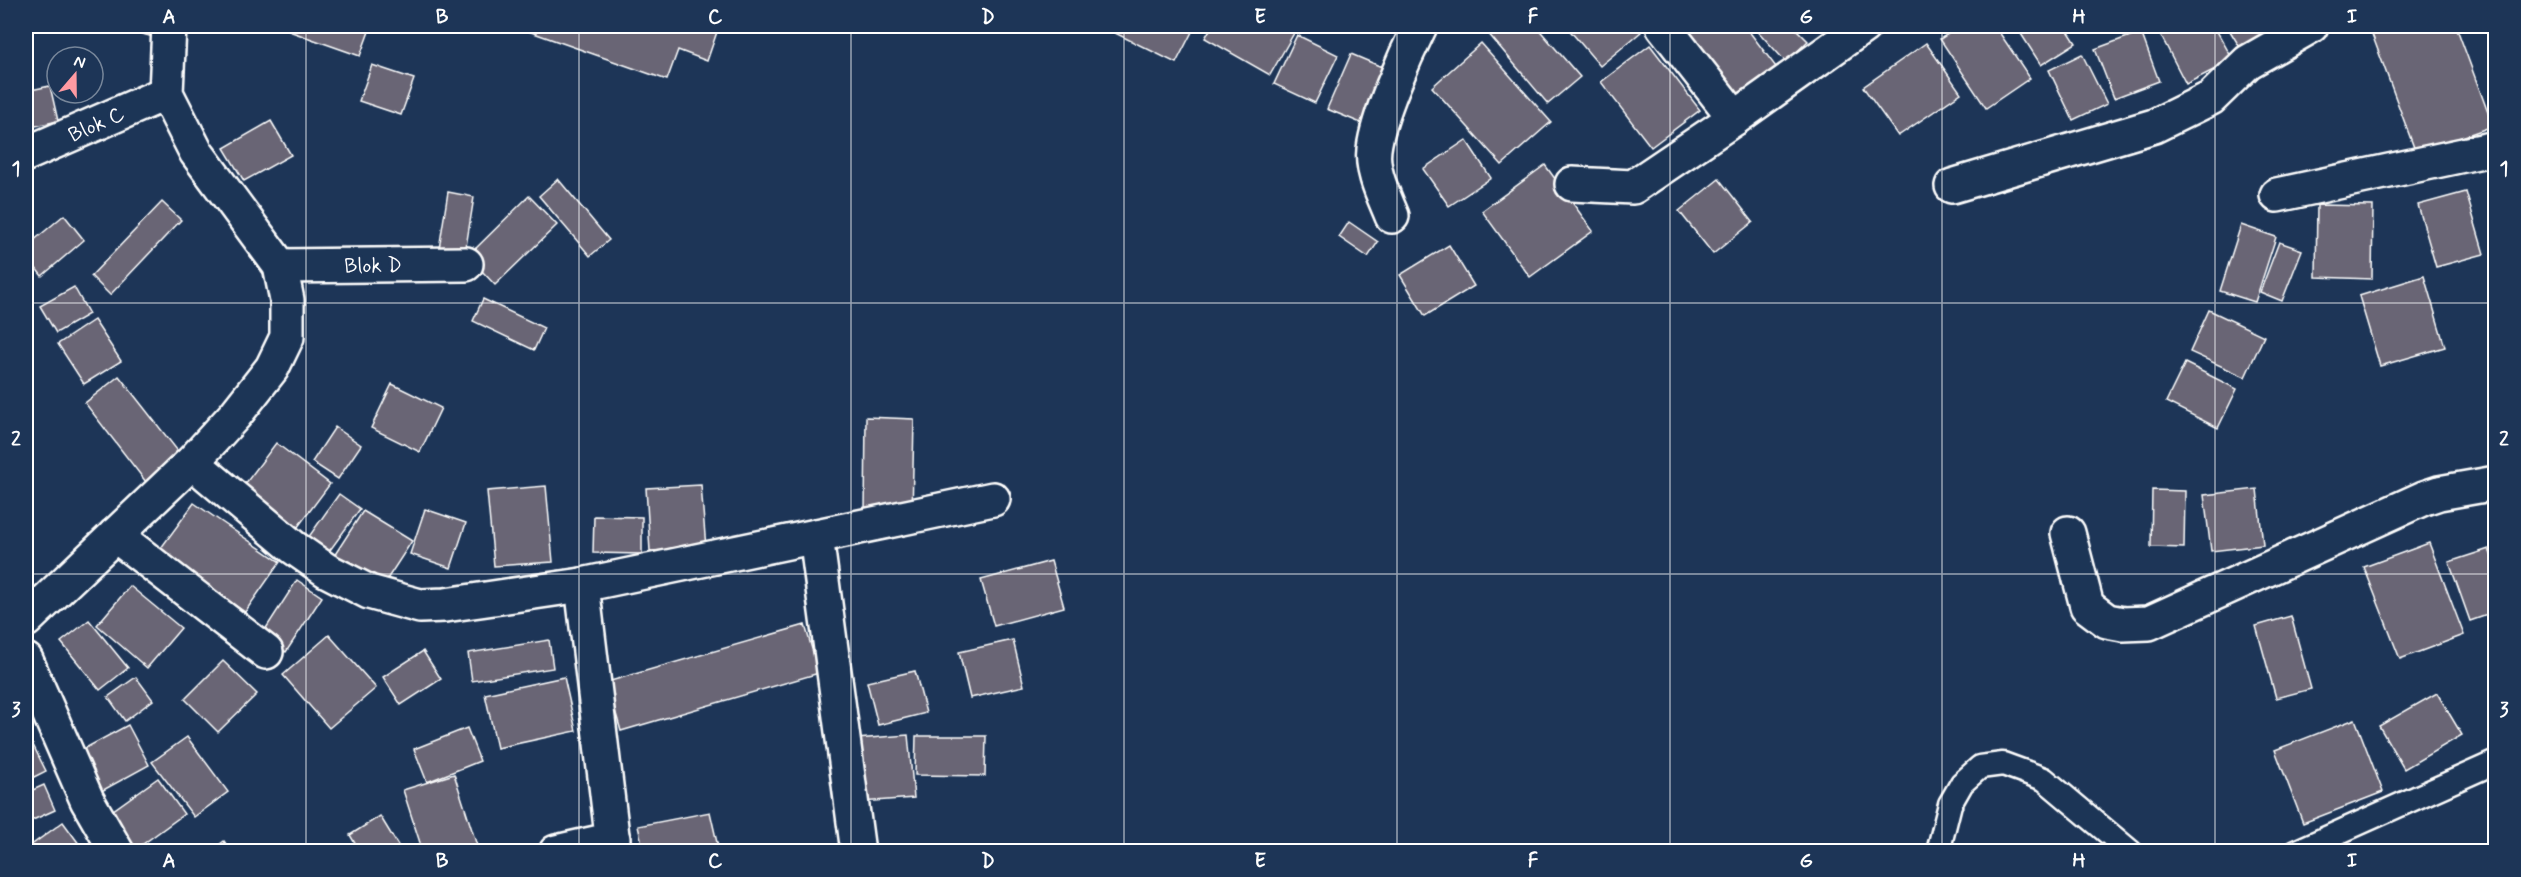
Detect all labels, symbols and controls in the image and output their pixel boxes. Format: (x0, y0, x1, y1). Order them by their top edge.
text: A (162, 4, 176, 31)
text: B (436, 4, 449, 31)
text: C (708, 4, 723, 31)
text: D (981, 4, 995, 31)
text: E (1254, 4, 1266, 31)
text: F (1528, 4, 1539, 31)
text: G (1799, 4, 1813, 31)
text: H (2072, 4, 2086, 31)
text: I (2347, 4, 2357, 31)
north arrow (45, 45, 105, 105)
text: N (71, 51, 88, 74)
street label: Blok C (64, 100, 129, 150)
text: 1 (12, 156, 20, 183)
text: 1 (2500, 156, 2508, 183)
street label: Blok D (344, 251, 402, 281)
text: 2 (11, 426, 21, 453)
text: 2 (2499, 426, 2509, 453)
text: 3 (11, 697, 21, 724)
text: 3 (2499, 697, 2509, 724)
text: A (162, 848, 176, 875)
text: B (436, 848, 449, 875)
text: C (708, 848, 723, 875)
text: D (981, 848, 995, 875)
text: E (1254, 848, 1266, 875)
text: F (1528, 848, 1539, 875)
text: G (1799, 848, 1813, 875)
text: H (2072, 848, 2086, 875)
text: I (2347, 848, 2357, 875)

